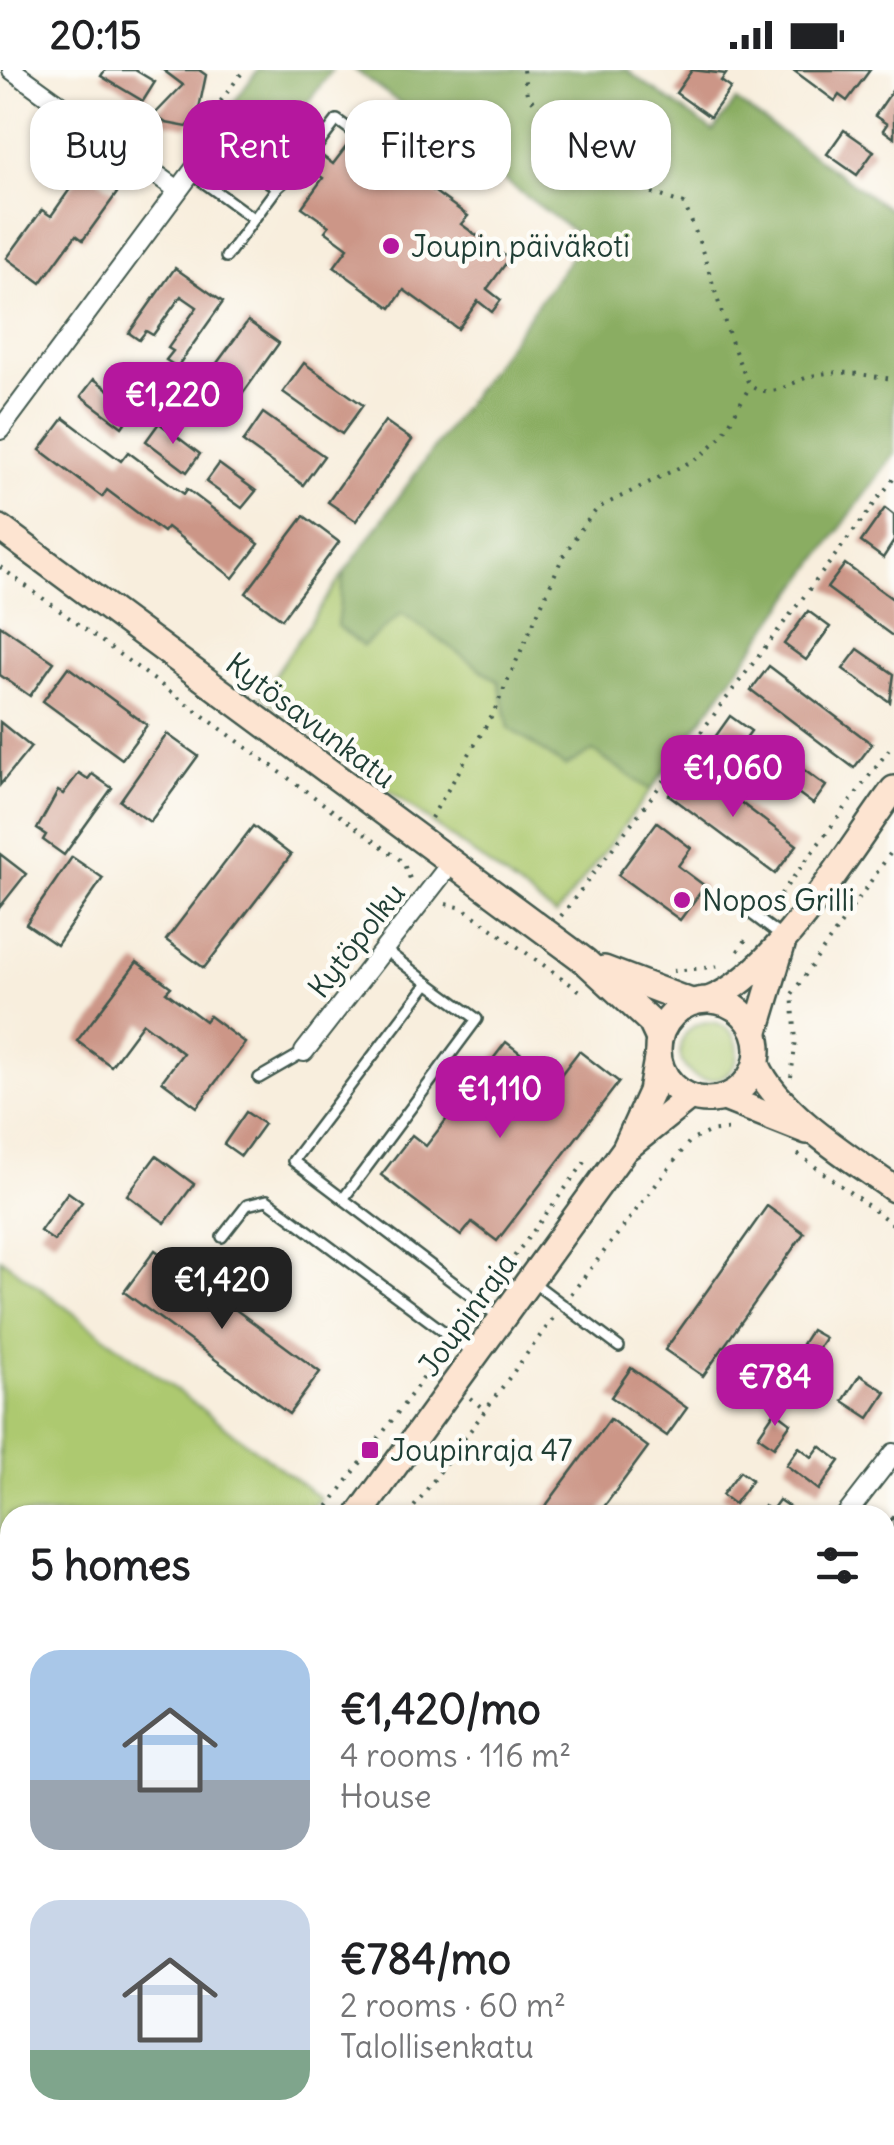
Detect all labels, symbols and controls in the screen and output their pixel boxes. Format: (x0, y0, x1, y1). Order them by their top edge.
text: 20:15 (50, 12, 141, 59)
chip: Buy (30, 100, 163, 190)
chip: Rent (183, 100, 325, 190)
chip: Filters (345, 100, 511, 190)
chip: New (531, 100, 671, 190)
place label: Joupin päiväkoti (411, 227, 630, 265)
marker: Joupin päiväkoti (380, 235, 402, 257)
pin: €1,220 (92, 362, 254, 447)
text: €1,220 (125, 374, 221, 415)
street label: Kytösavunkatu (219, 644, 403, 796)
pin: €1,060 (652, 735, 814, 820)
text: €1,060 (683, 747, 783, 788)
street label: Kytöpolku (299, 875, 413, 1005)
place label: Nopos Grilli (702, 881, 855, 919)
marker: Nopos Grilli (671, 889, 693, 911)
pin: €1,110 (419, 1056, 581, 1141)
text: €1,110 (458, 1068, 542, 1109)
street label: Joupinraja (409, 1245, 525, 1383)
pin: €1,420 (141, 1247, 303, 1332)
text: €1,420 (174, 1259, 270, 1300)
pin: €784 (716, 1344, 834, 1429)
text: €784 (738, 1356, 812, 1397)
place label: Joupinraja 47 (390, 1431, 573, 1469)
marker: Joupinraja 47 (359, 1439, 381, 1461)
icon: filters (810, 1538, 865, 1593)
text: 5 homes (30, 1539, 191, 1591)
text: €1,420/mo (340, 1683, 541, 1735)
icon: home (110, 1690, 230, 1810)
text: 4 rooms · 116 m² (340, 1735, 571, 1776)
text: House (340, 1776, 431, 1817)
text: €784/mo (340, 1933, 511, 1985)
icon: home (110, 1940, 230, 2060)
text: 2 rooms · 60 m² (340, 1985, 566, 2026)
text: Talollisenkatu (340, 2026, 534, 2067)

